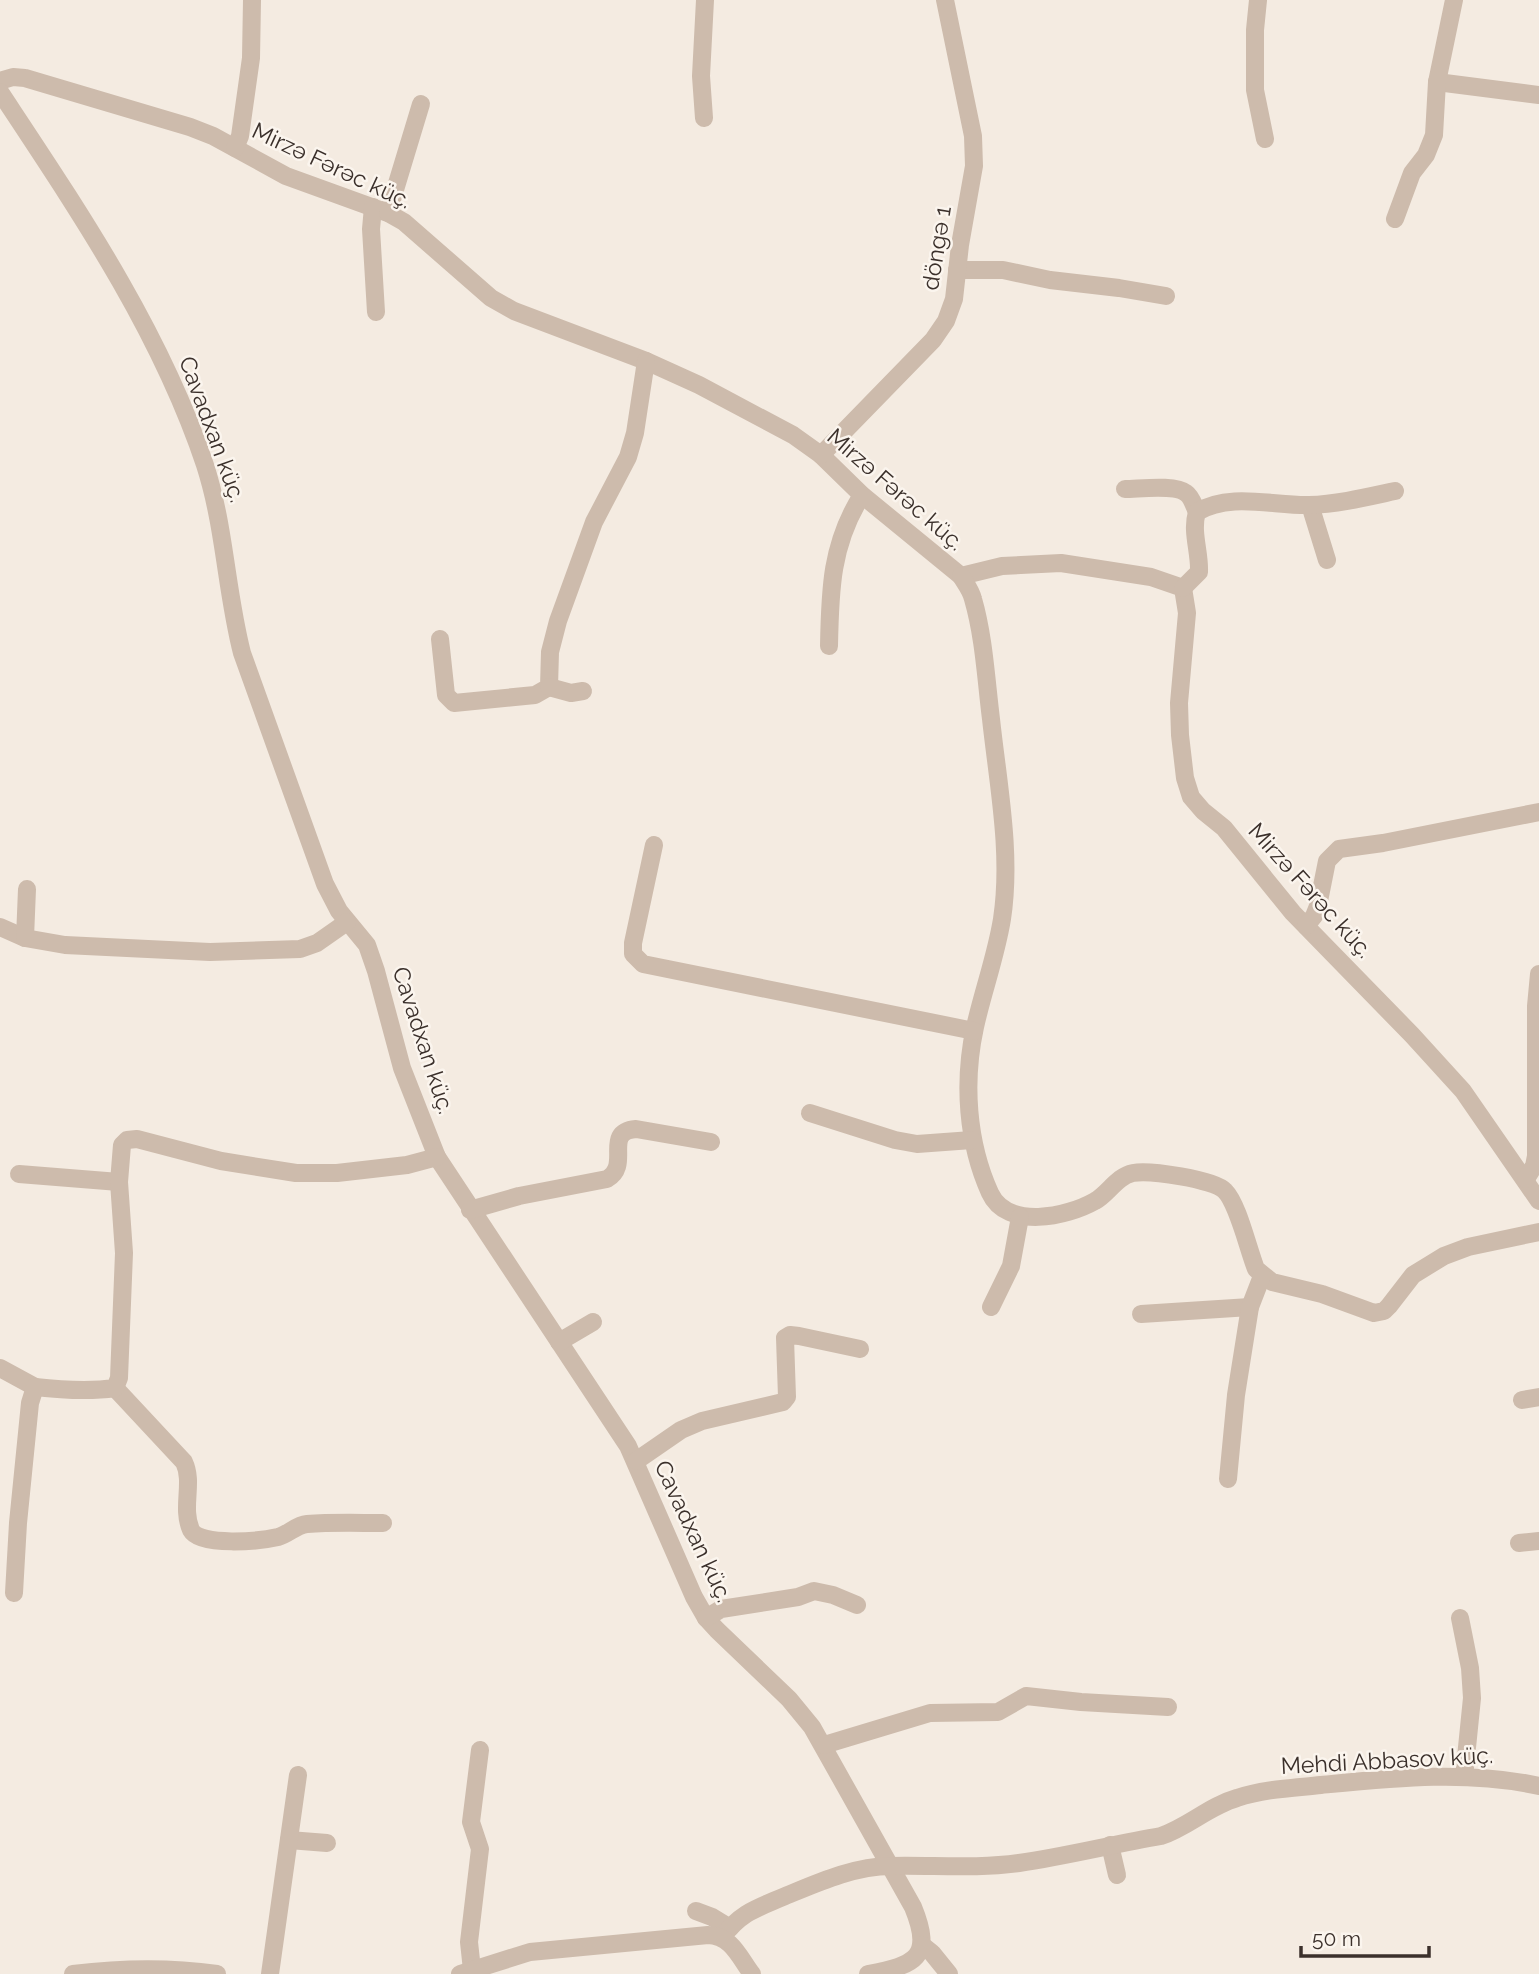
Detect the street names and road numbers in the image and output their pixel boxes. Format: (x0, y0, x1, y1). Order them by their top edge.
street label: Mirzə Fərəc küç. (248, 116, 416, 214)
street label: döngə 1 (916, 204, 956, 292)
street label: Cavadxan küç. (174, 353, 252, 505)
street label: Mirzə Fərəc küç. (822, 422, 970, 556)
street label: Mirzə Fərəc küç. (1243, 817, 1379, 963)
street label: Cavadxan küç. (388, 963, 460, 1117)
street label: Cavadxan küç. (649, 1456, 739, 1606)
street label: Mehdi Abbasov küç. (1280, 1741, 1494, 1779)

